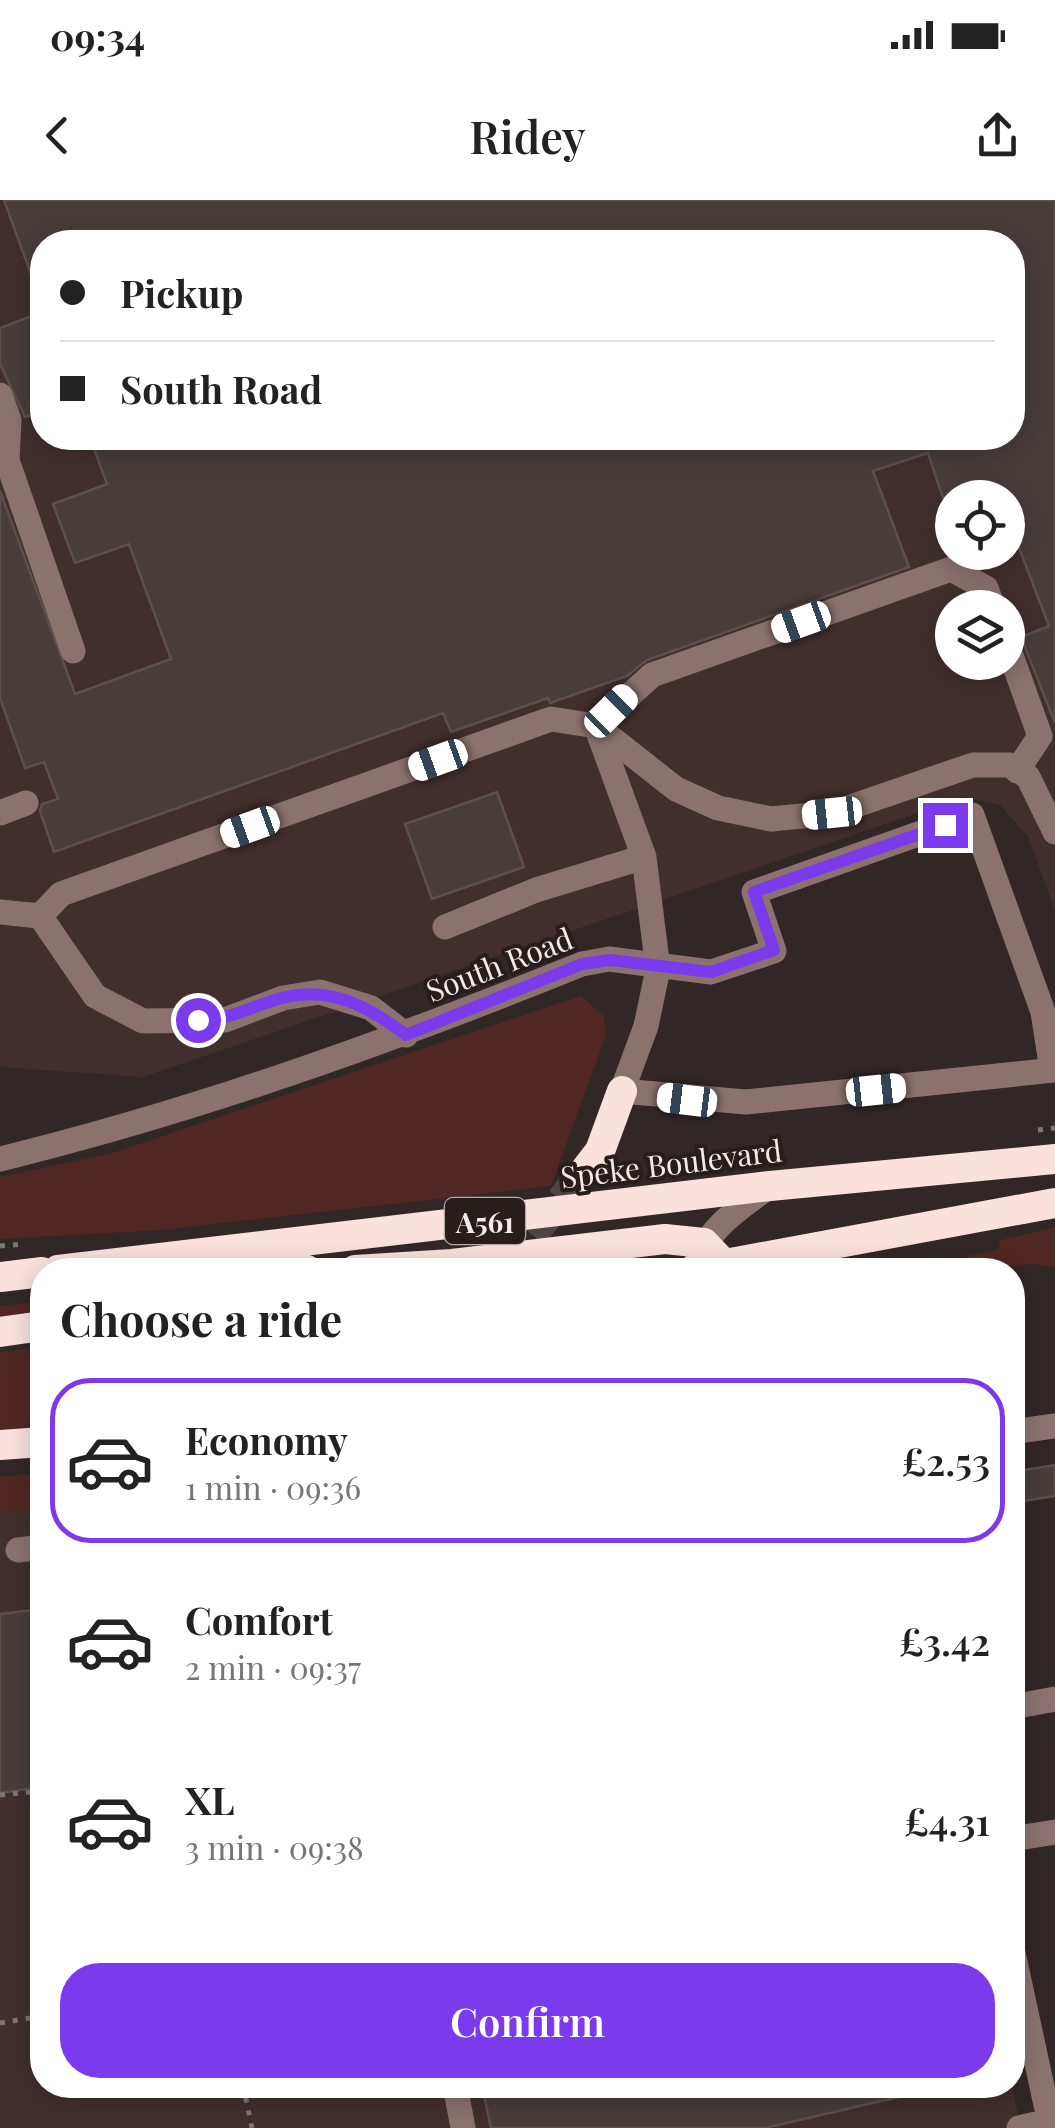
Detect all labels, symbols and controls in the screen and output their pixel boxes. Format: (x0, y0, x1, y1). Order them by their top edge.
text: 09:34 (50, 10, 145, 61)
text: Ridey (469, 105, 586, 165)
icon: back (30, 108, 85, 163)
icon: share (970, 108, 1025, 163)
text: Pickup (120, 267, 243, 318)
text: South Road (120, 363, 322, 414)
map controls (935, 480, 1025, 680)
button: locate (935, 480, 1025, 570)
button: layers (935, 590, 1025, 680)
car (768, 598, 834, 646)
car (579, 679, 643, 743)
car (405, 736, 471, 784)
car (801, 795, 863, 831)
car (217, 803, 283, 851)
route end (923, 803, 968, 848)
street label: South Road (420, 918, 578, 1010)
route start (176, 998, 221, 1043)
car (845, 1072, 907, 1108)
car (655, 1081, 719, 1119)
street label: Speke Boulevard (558, 1130, 784, 1196)
road number: A561 (445, 1198, 525, 1244)
text: Choose a ride (60, 1288, 342, 1348)
text: Economy (185, 1414, 348, 1465)
icon: car (65, 1416, 155, 1506)
text: £2.53 (902, 1435, 990, 1486)
text: 1 min · 09:36 (185, 1465, 361, 1508)
text: Comfort (185, 1594, 333, 1645)
icon: car (65, 1596, 155, 1686)
text: £3.42 (899, 1615, 990, 1666)
text: 2 min · 09:37 (185, 1645, 361, 1688)
text: XL (185, 1774, 234, 1825)
icon: car (65, 1776, 155, 1866)
text: £4.31 (904, 1795, 990, 1846)
text: 3 min · 09:38 (185, 1825, 364, 1868)
button: Confirm (60, 1963, 995, 2078)

